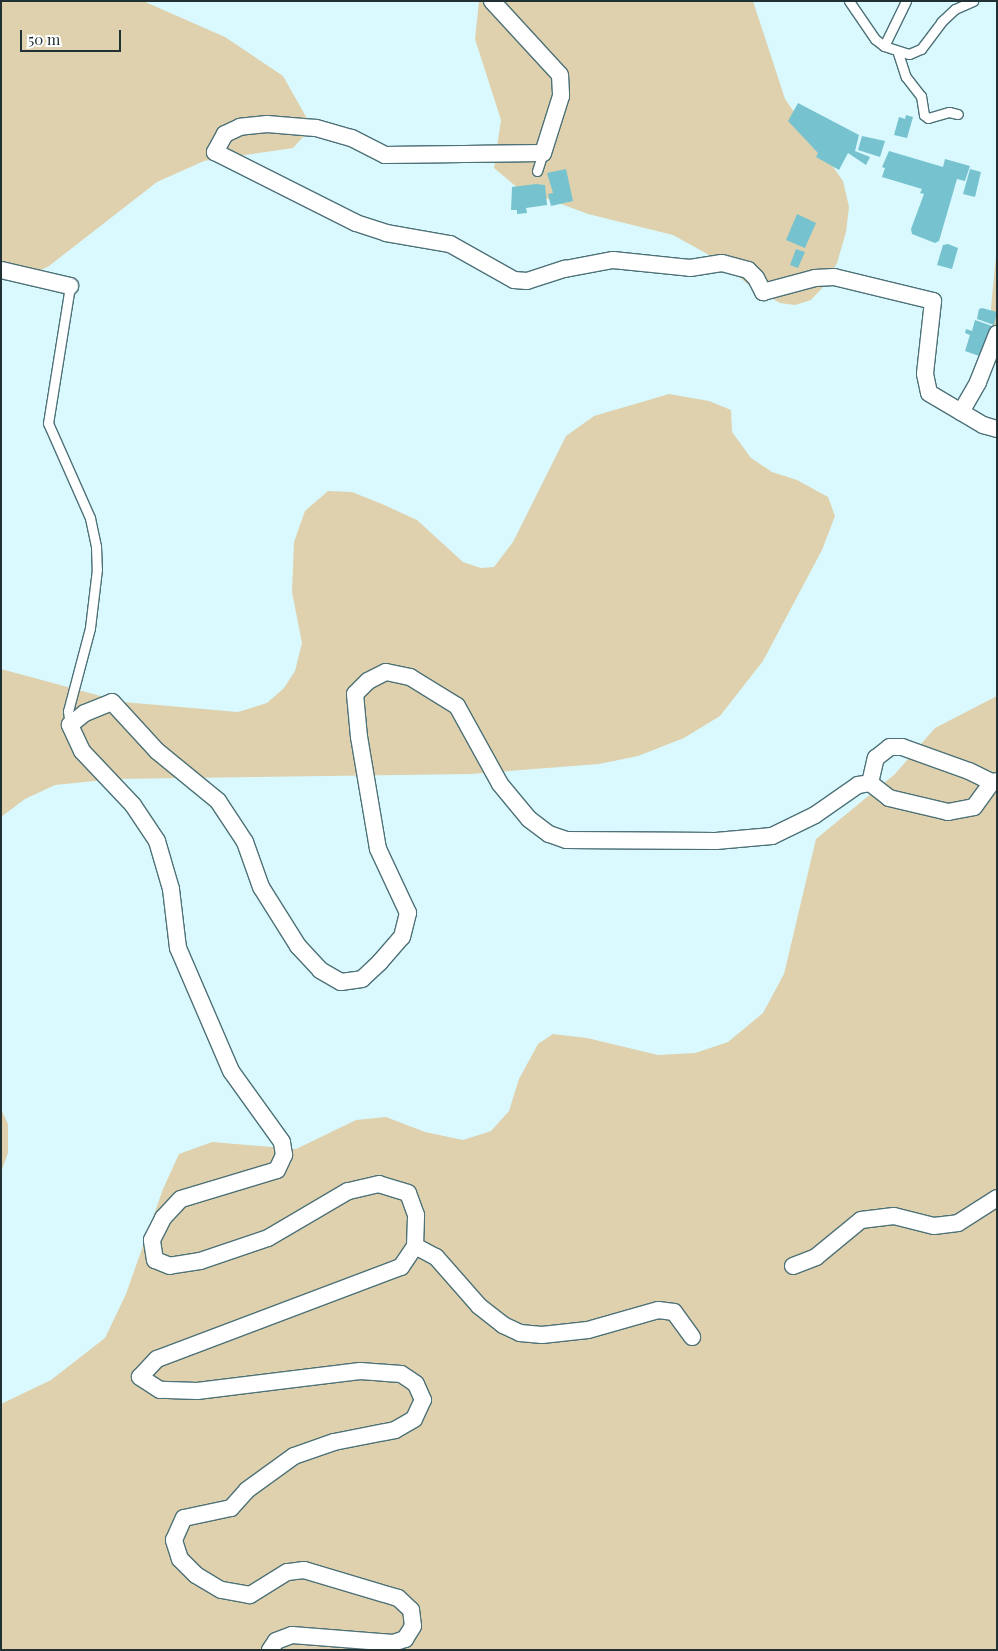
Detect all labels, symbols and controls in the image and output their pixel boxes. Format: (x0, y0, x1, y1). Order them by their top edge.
scale bar (22, 20, 124, 52)
text: 50 m (28, 29, 60, 49)

